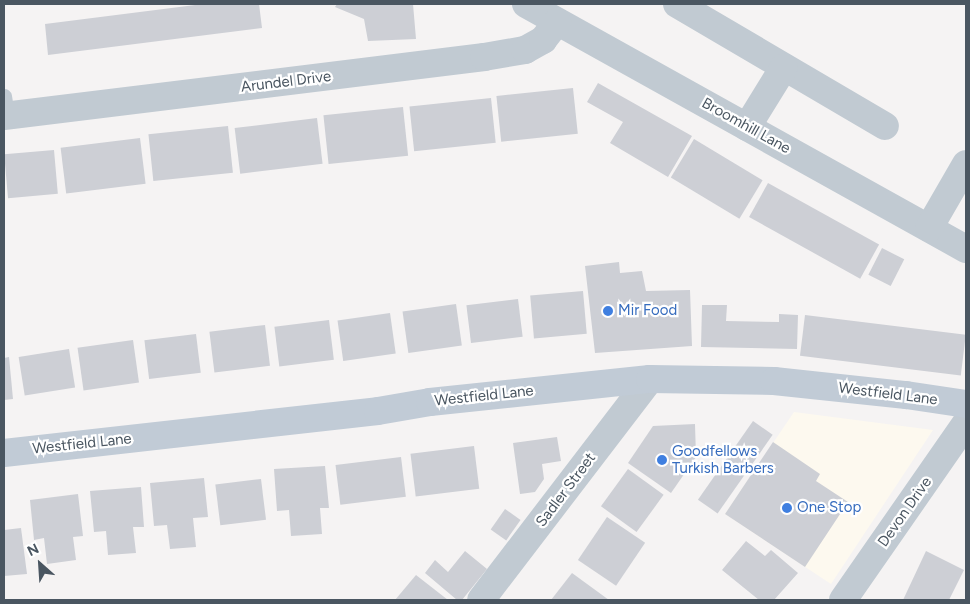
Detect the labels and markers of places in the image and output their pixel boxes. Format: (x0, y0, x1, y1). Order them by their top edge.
place label: Mir Food (618, 302, 677, 320)
marker: Mir Food (602, 305, 614, 317)
place label: Goodfellows Turkish Barbers (672, 442, 774, 477)
marker: Goodfellows Turkish Barbers (656, 454, 668, 466)
place label: One Stop (797, 499, 861, 517)
marker: One Stop (781, 502, 793, 514)

